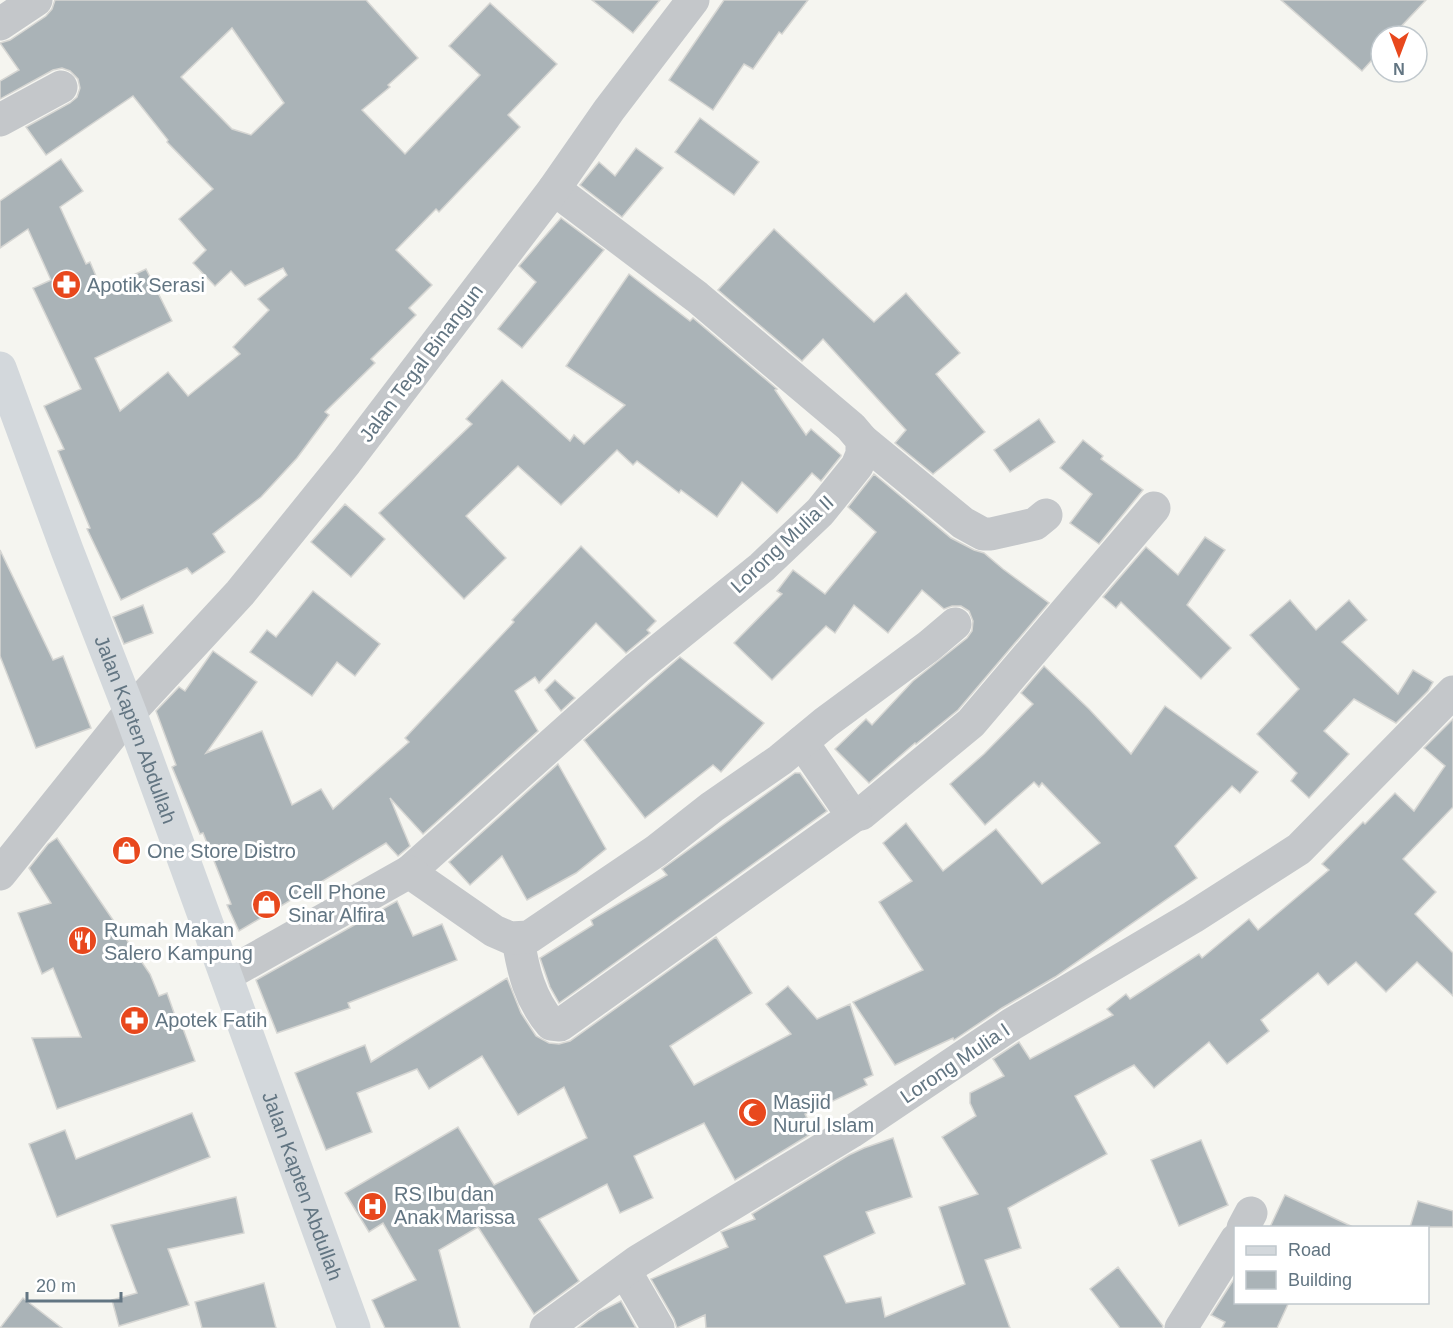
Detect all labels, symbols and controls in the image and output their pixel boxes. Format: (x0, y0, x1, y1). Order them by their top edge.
north arrow (1369, 24, 1429, 84)
text: N (1393, 60, 1405, 77)
pharmacy icon: Apotik Serasi (50, 269, 82, 301)
place label: Apotik Serasi (87, 274, 205, 296)
street label: Jalan Tegal Binangun (355, 280, 487, 446)
street label: Lorong Mulia II (726, 491, 838, 597)
street label: Jalan Kapten Abdullah (90, 632, 181, 826)
shop icon: One Store Distro (110, 835, 142, 867)
place label: One Store Distro (147, 840, 296, 862)
place label: Cell Phone Sinar Alfira (288, 881, 386, 926)
shop icon: Cell Phone Sinar Alfira (251, 888, 283, 920)
place label: Rumah Makan Salero Kampung (104, 919, 253, 964)
restaurant icon: Rumah Makan Salero Kampung (67, 925, 99, 957)
pharmacy icon: Apotek Fatih (118, 1004, 150, 1036)
place label: Apotek Fatih (155, 1009, 267, 1031)
street label: Lorong Mulia I (896, 1018, 1014, 1108)
street label: Jalan Kapten Abdullah (258, 1089, 347, 1283)
place label: Masjid Nurul Islam (773, 1091, 874, 1136)
mosque icon: Masjid Nurul Islam (736, 1097, 768, 1129)
place label: RS Ibu dan Anak Marissa (394, 1183, 516, 1228)
hospital icon: RS Ibu dan Anak Marissa (357, 1190, 389, 1222)
legend (1234, 1226, 1429, 1304)
text: Road (1288, 1240, 1331, 1260)
scale bar (27, 1265, 122, 1303)
text: Building (1288, 1270, 1352, 1290)
text: 20 m (36, 1276, 76, 1296)

